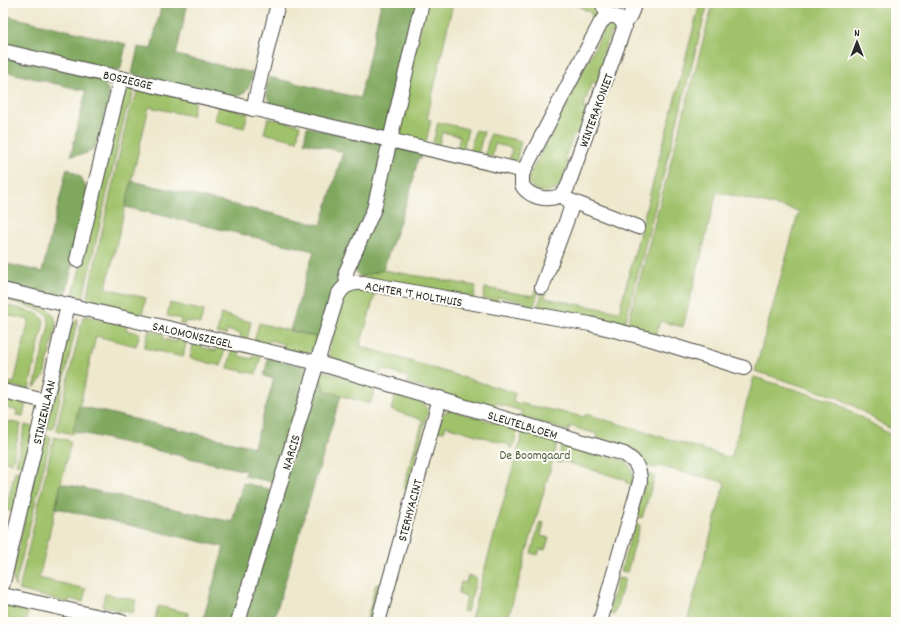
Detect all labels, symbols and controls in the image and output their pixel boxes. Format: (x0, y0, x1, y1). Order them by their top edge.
north arrow (837, 22, 877, 62)
text: N (854, 26, 860, 42)
street label: BOSZEGGE (101, 67, 154, 96)
street label: WINTERAKONIET (575, 71, 620, 151)
street label: ACHTER 'T HOLTHUIS (363, 278, 464, 313)
street label: SALOMONSZEGEL (150, 318, 235, 355)
street label: STINZENLAAN (29, 379, 62, 447)
street label: SLEUTELBLOEM (485, 407, 560, 446)
street label: NARCIS (278, 432, 307, 473)
park label: De Boomgaard (500, 447, 570, 466)
street label: STERHYACINT (394, 477, 429, 544)

